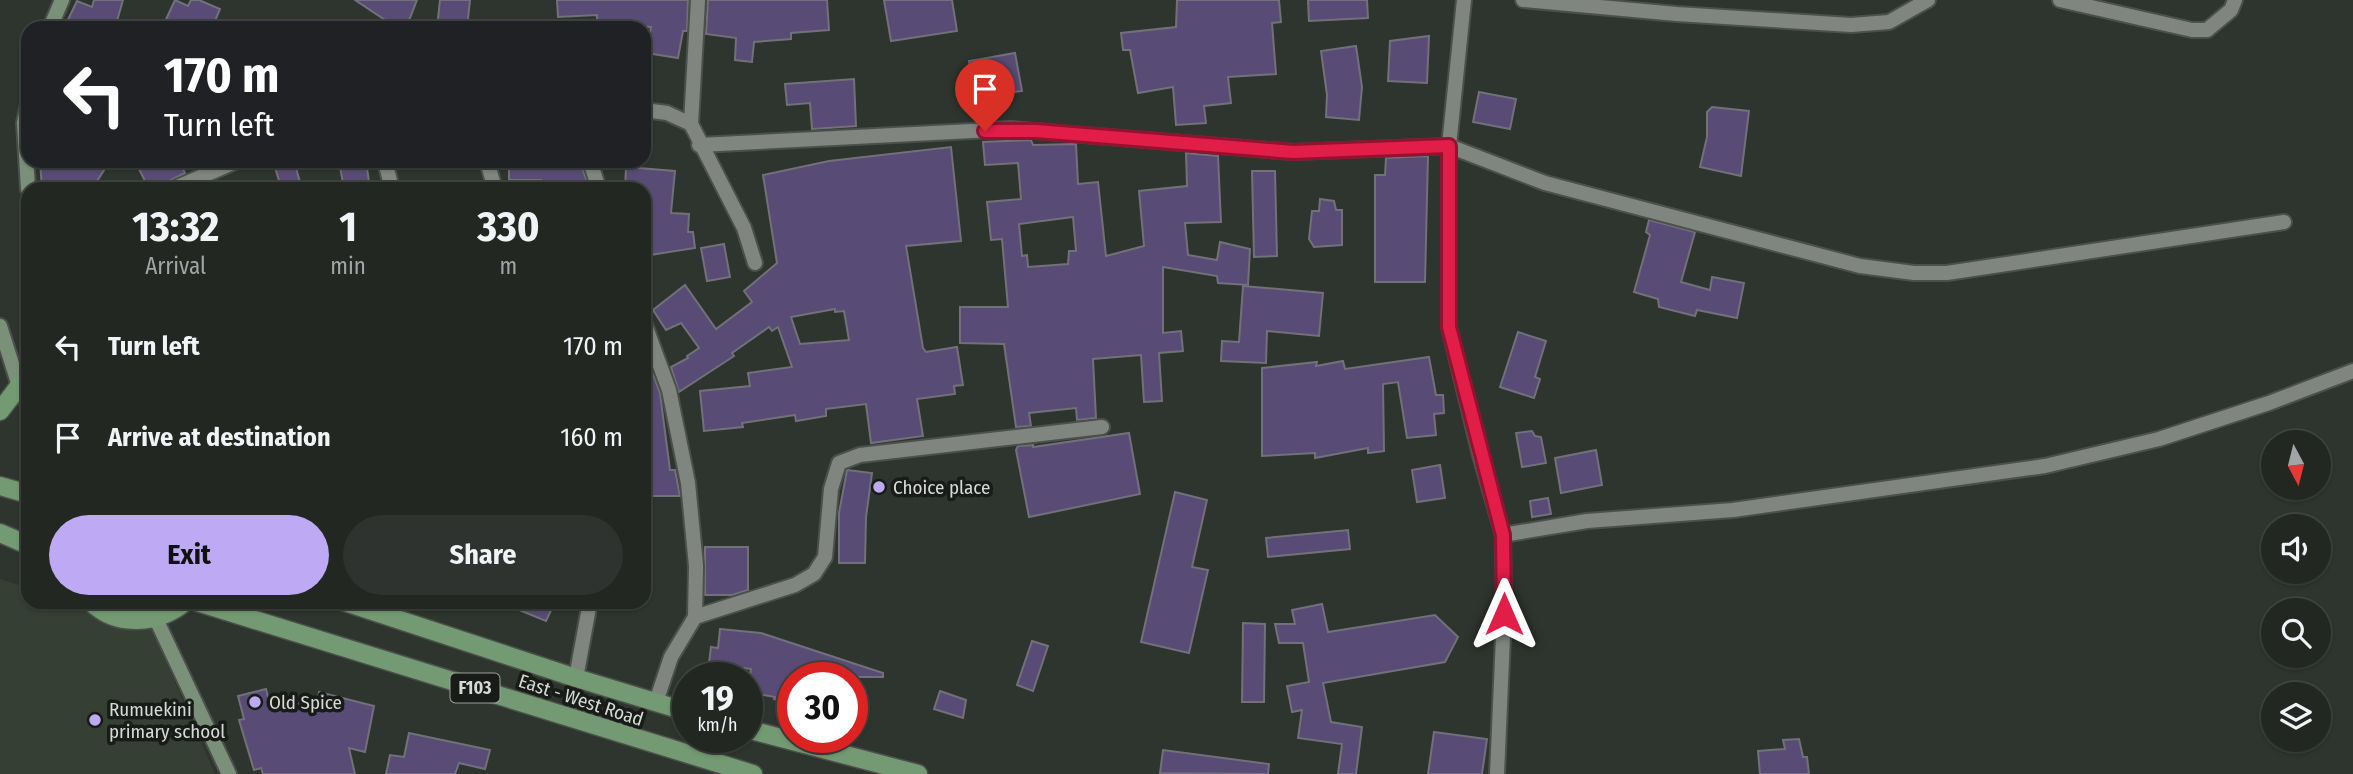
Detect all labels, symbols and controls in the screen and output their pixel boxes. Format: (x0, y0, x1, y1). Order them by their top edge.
text: 170 m (164, 46, 280, 105)
icon: left (49, 49, 140, 140)
pin (955, 59, 1015, 131)
icon: arrive (966, 70, 1004, 108)
text: Turn left (164, 106, 274, 144)
text: 13:32 (132, 202, 219, 252)
text: 1 (339, 202, 357, 252)
text: 330 (477, 202, 540, 252)
text: Arrival (145, 252, 206, 280)
text: min (330, 252, 366, 280)
text: m (500, 252, 517, 280)
icon: left (49, 328, 87, 366)
text: Turn left (108, 331, 200, 362)
text: 170 m (563, 331, 623, 362)
icon: arrive (49, 419, 87, 457)
text: Arrive at destination (108, 422, 331, 453)
text: 160 m (560, 422, 623, 453)
north arrow (2261, 430, 2331, 500)
map controls (2261, 430, 2331, 752)
place label: Choice place (893, 476, 990, 499)
marker: Choice place (871, 479, 887, 495)
button: sound (2261, 514, 2331, 584)
button: Exit (49, 515, 329, 595)
button: Share (343, 515, 623, 595)
position arrow (1467, 577, 1541, 651)
button: search (2261, 598, 2331, 668)
speed limit sign: 30 (777, 662, 868, 753)
street label: East - West Road (516, 669, 646, 731)
road number: F103 (450, 674, 500, 702)
text: 19 (701, 677, 734, 719)
button: layers (2261, 682, 2331, 752)
place label: Old Spice (269, 691, 342, 714)
marker: Old Spice (247, 694, 263, 710)
place label: Rumuekini primary school (109, 698, 225, 743)
marker: Rumuekini primary school (87, 712, 103, 728)
text: km/h (697, 714, 738, 736)

